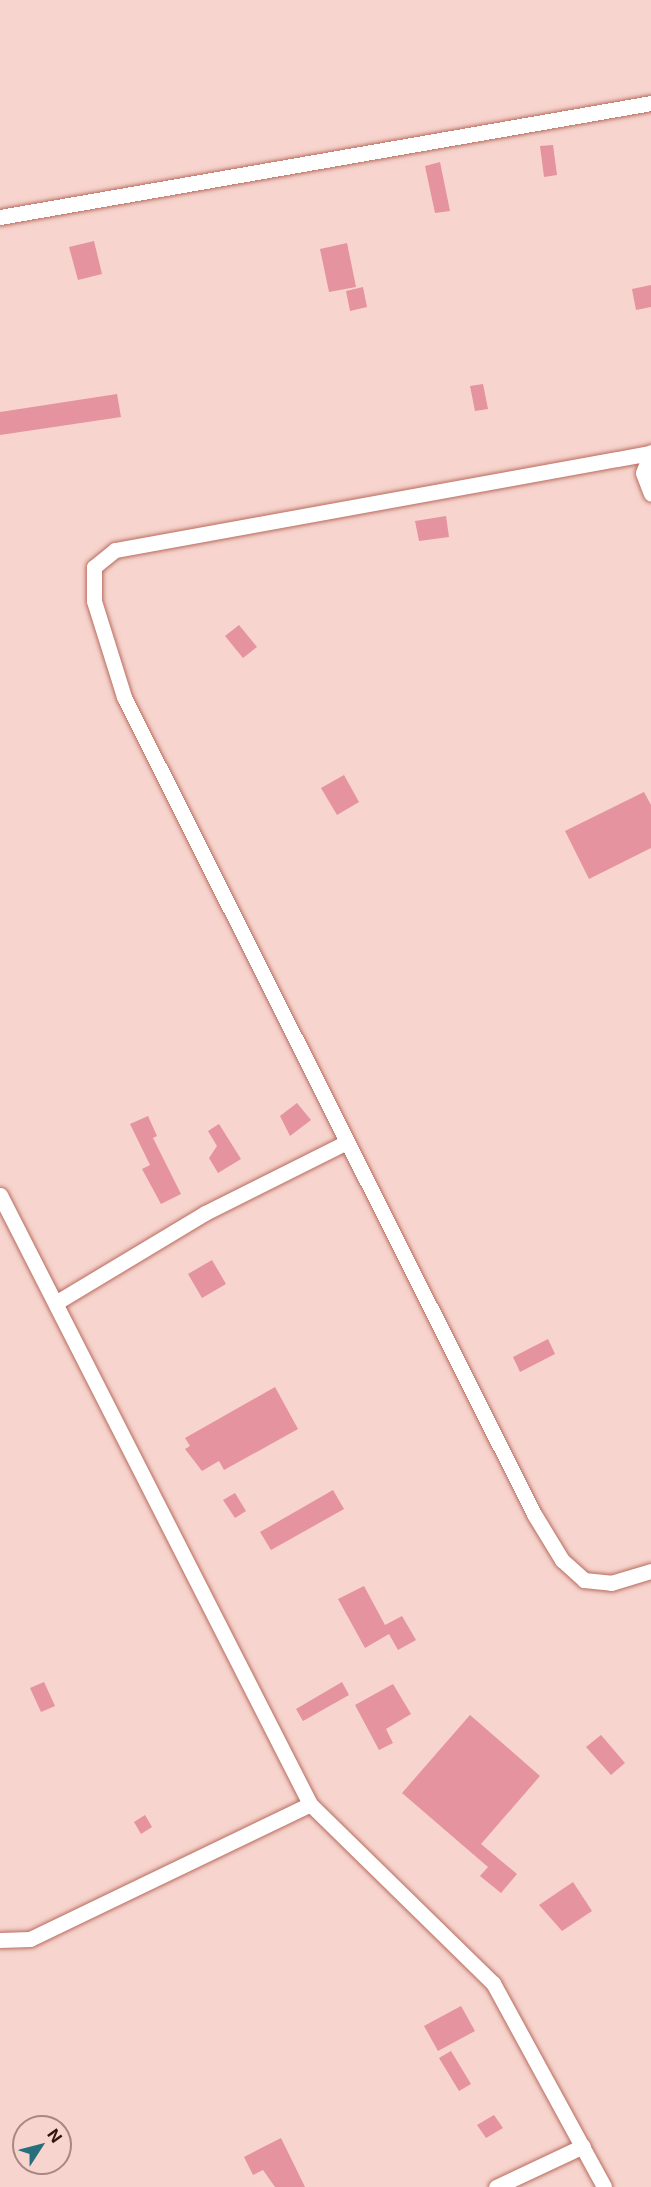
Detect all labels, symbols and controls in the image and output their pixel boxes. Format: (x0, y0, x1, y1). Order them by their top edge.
north arrow (12, 2115, 72, 2175)
text: N (43, 2125, 67, 2146)

